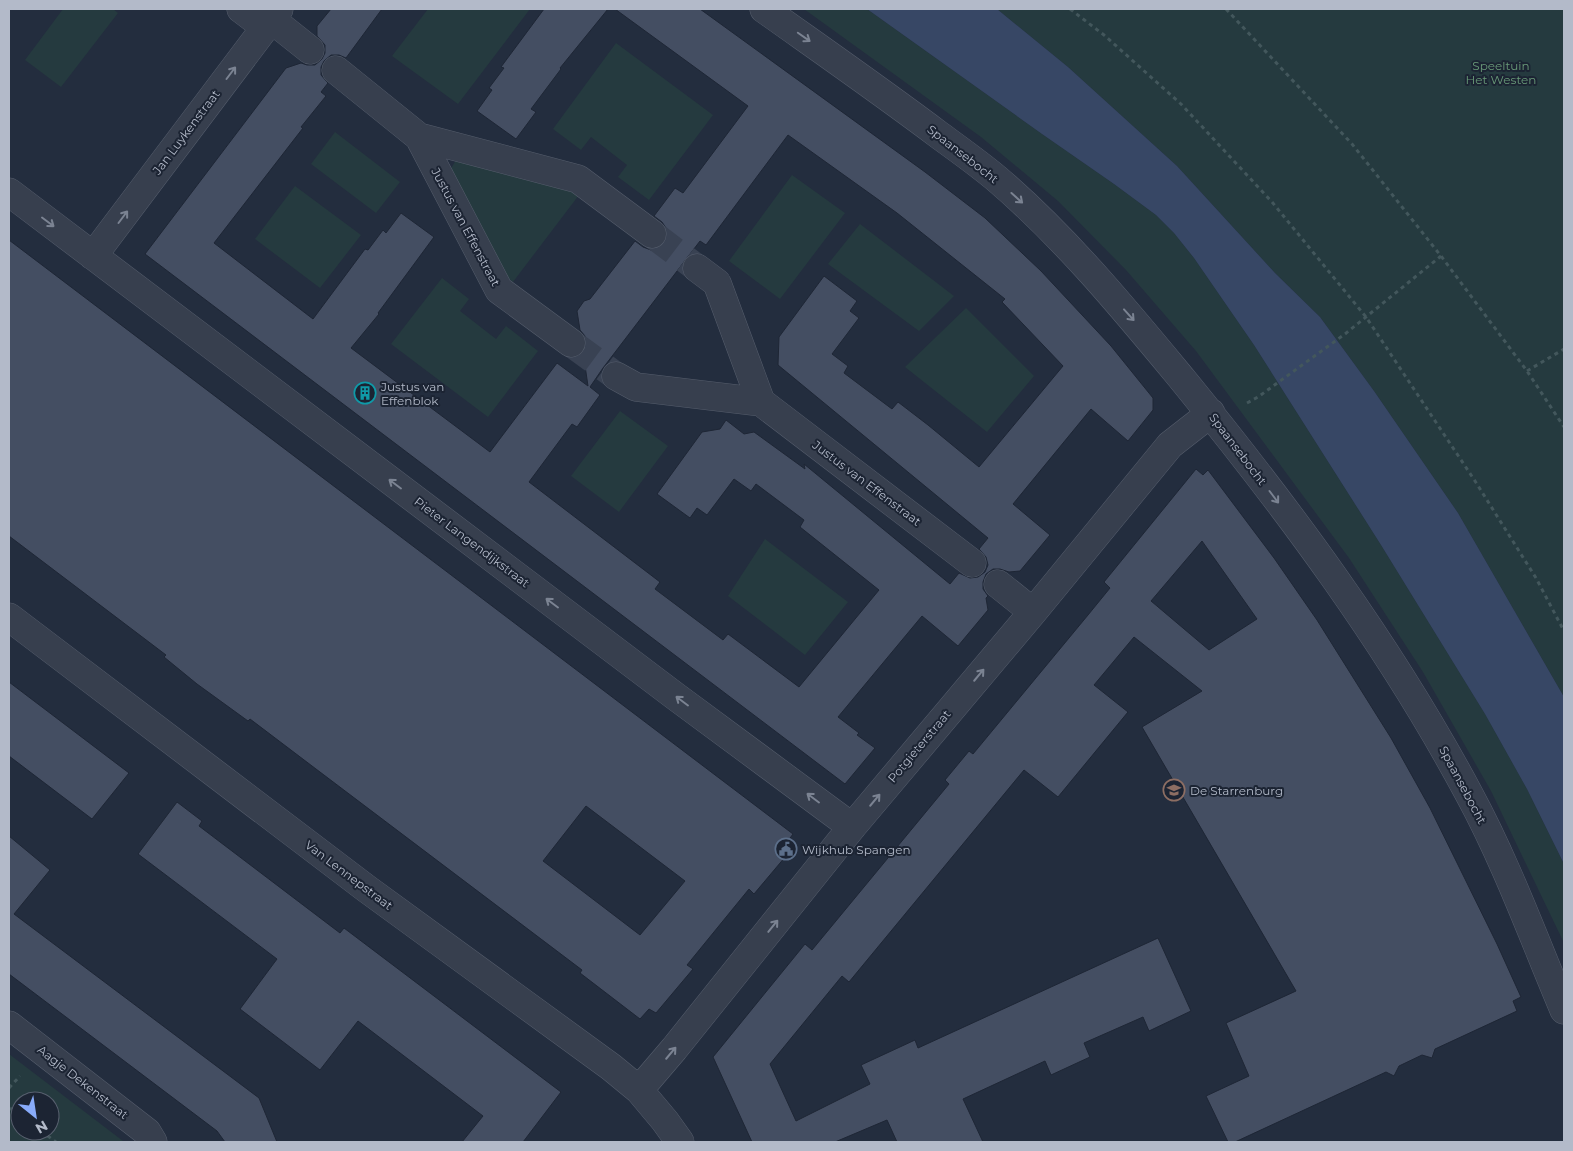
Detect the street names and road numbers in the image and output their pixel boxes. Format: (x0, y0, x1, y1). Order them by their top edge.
street label: Jan Luykenstraat (149, 87, 223, 178)
street label: Spaansebocht (924, 122, 1002, 187)
street label: Justus van Effenstraat (428, 164, 504, 289)
street label: Spaansebocht (1206, 410, 1270, 488)
street label: Justus van Effenstraat (809, 437, 924, 529)
street label: Pieter Langendijkstraat (411, 494, 533, 590)
street label: Potgieterstraat (884, 707, 954, 785)
street label: Spaansebocht (1436, 743, 1490, 827)
street label: Van Lennepstraat (302, 837, 396, 913)
street label: Aagje Dekenstraat (35, 1042, 131, 1122)

